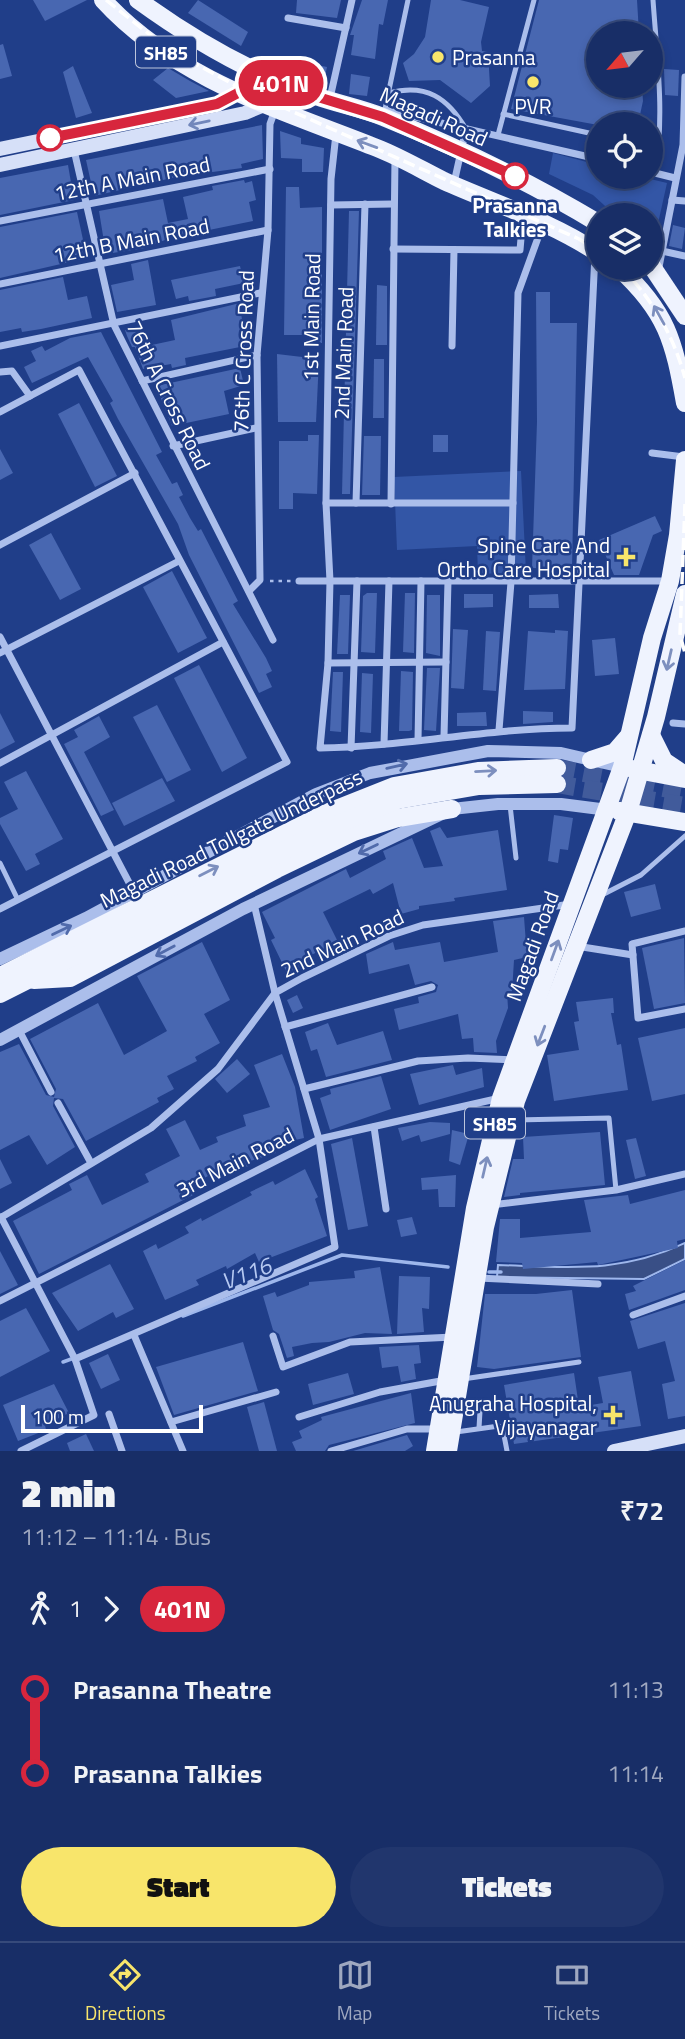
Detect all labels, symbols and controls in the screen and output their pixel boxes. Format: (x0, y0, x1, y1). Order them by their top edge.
north arrow (586, 21, 663, 98)
map controls (586, 21, 663, 280)
road number: SH85 (136, 36, 196, 68)
place label: Prasanna (452, 41, 536, 73)
marker: Prasanna (430, 49, 446, 65)
line badge: 401N (232, 60, 330, 106)
text: 401N (253, 65, 309, 101)
marker: PVR (525, 74, 541, 90)
street label: Magadi Road (375, 78, 493, 154)
place label: PVR (514, 90, 552, 122)
button: locate (586, 112, 663, 189)
one-way arrow (188, 117, 211, 130)
unlabelled marker (37, 125, 63, 151)
one-way arrow (356, 137, 378, 150)
street label: 12th A Main Road (51, 147, 213, 209)
marker: Prasanna Talkies (502, 163, 528, 189)
place label: Prasanna Talkies (472, 189, 558, 245)
button: layers (586, 203, 663, 280)
street label: 12th B Main Road (50, 209, 212, 271)
street label: 1st Main Road (294, 253, 328, 381)
street label: 76th C Cross Road (224, 270, 262, 432)
street label: 2nd Main Road (325, 286, 361, 420)
one-way arrow (652, 305, 666, 325)
street label: 76th A Cross Road (119, 315, 219, 475)
place label: Spine Care And Ortho Care Hospital (437, 529, 610, 585)
marker: Spine Care And Ortho Care Hospital (616, 547, 636, 567)
one-way arrow (662, 648, 675, 671)
one-way arrow (385, 759, 408, 773)
street label: Magadi Road Tollgate Underpass (94, 760, 368, 916)
one-way arrow (474, 764, 497, 777)
one-way arrow (358, 843, 380, 856)
one-way arrow (198, 864, 219, 878)
street label: Magadi Road (497, 886, 567, 1006)
street label: 2nd Main Road (275, 900, 409, 986)
one-way arrow (51, 922, 72, 935)
one-way arrow (549, 940, 562, 962)
one-way arrow (155, 945, 176, 958)
one-way arrow (533, 1024, 546, 1046)
road number: SH85 (465, 1107, 525, 1138)
street label: 3rd Main Road (170, 1119, 300, 1205)
one-way arrow (479, 1156, 492, 1179)
water label: V116 (216, 1247, 278, 1299)
place label: Anugraha Hospital, Vijayanagar (429, 1387, 597, 1443)
scale bar (21, 1402, 203, 1434)
text: 100 m (32, 1402, 84, 1431)
marker: Anugraha Hospital, Vijayanagar (603, 1405, 623, 1425)
text: 2 min (21, 1464, 115, 1522)
text: ₹72 (620, 1491, 664, 1530)
text: 11:12 – 11:14 · Bus (21, 1519, 211, 1554)
icon: walk (21, 1590, 59, 1628)
icon: forward (92, 1590, 130, 1628)
text: 1 (69, 1591, 82, 1626)
text: 401N (154, 1591, 211, 1627)
text: Prasanna Theatre (73, 1670, 272, 1709)
text: 11:13 (607, 1672, 664, 1707)
text: Prasanna Talkies (73, 1754, 262, 1793)
text: 11:14 (607, 1756, 664, 1791)
button: Start (21, 1847, 336, 1927)
button: Tickets (350, 1847, 664, 1927)
tab: Directions (85, 1956, 166, 2027)
tab: Map (336, 1956, 374, 2027)
tab: Tickets (544, 1956, 600, 2027)

